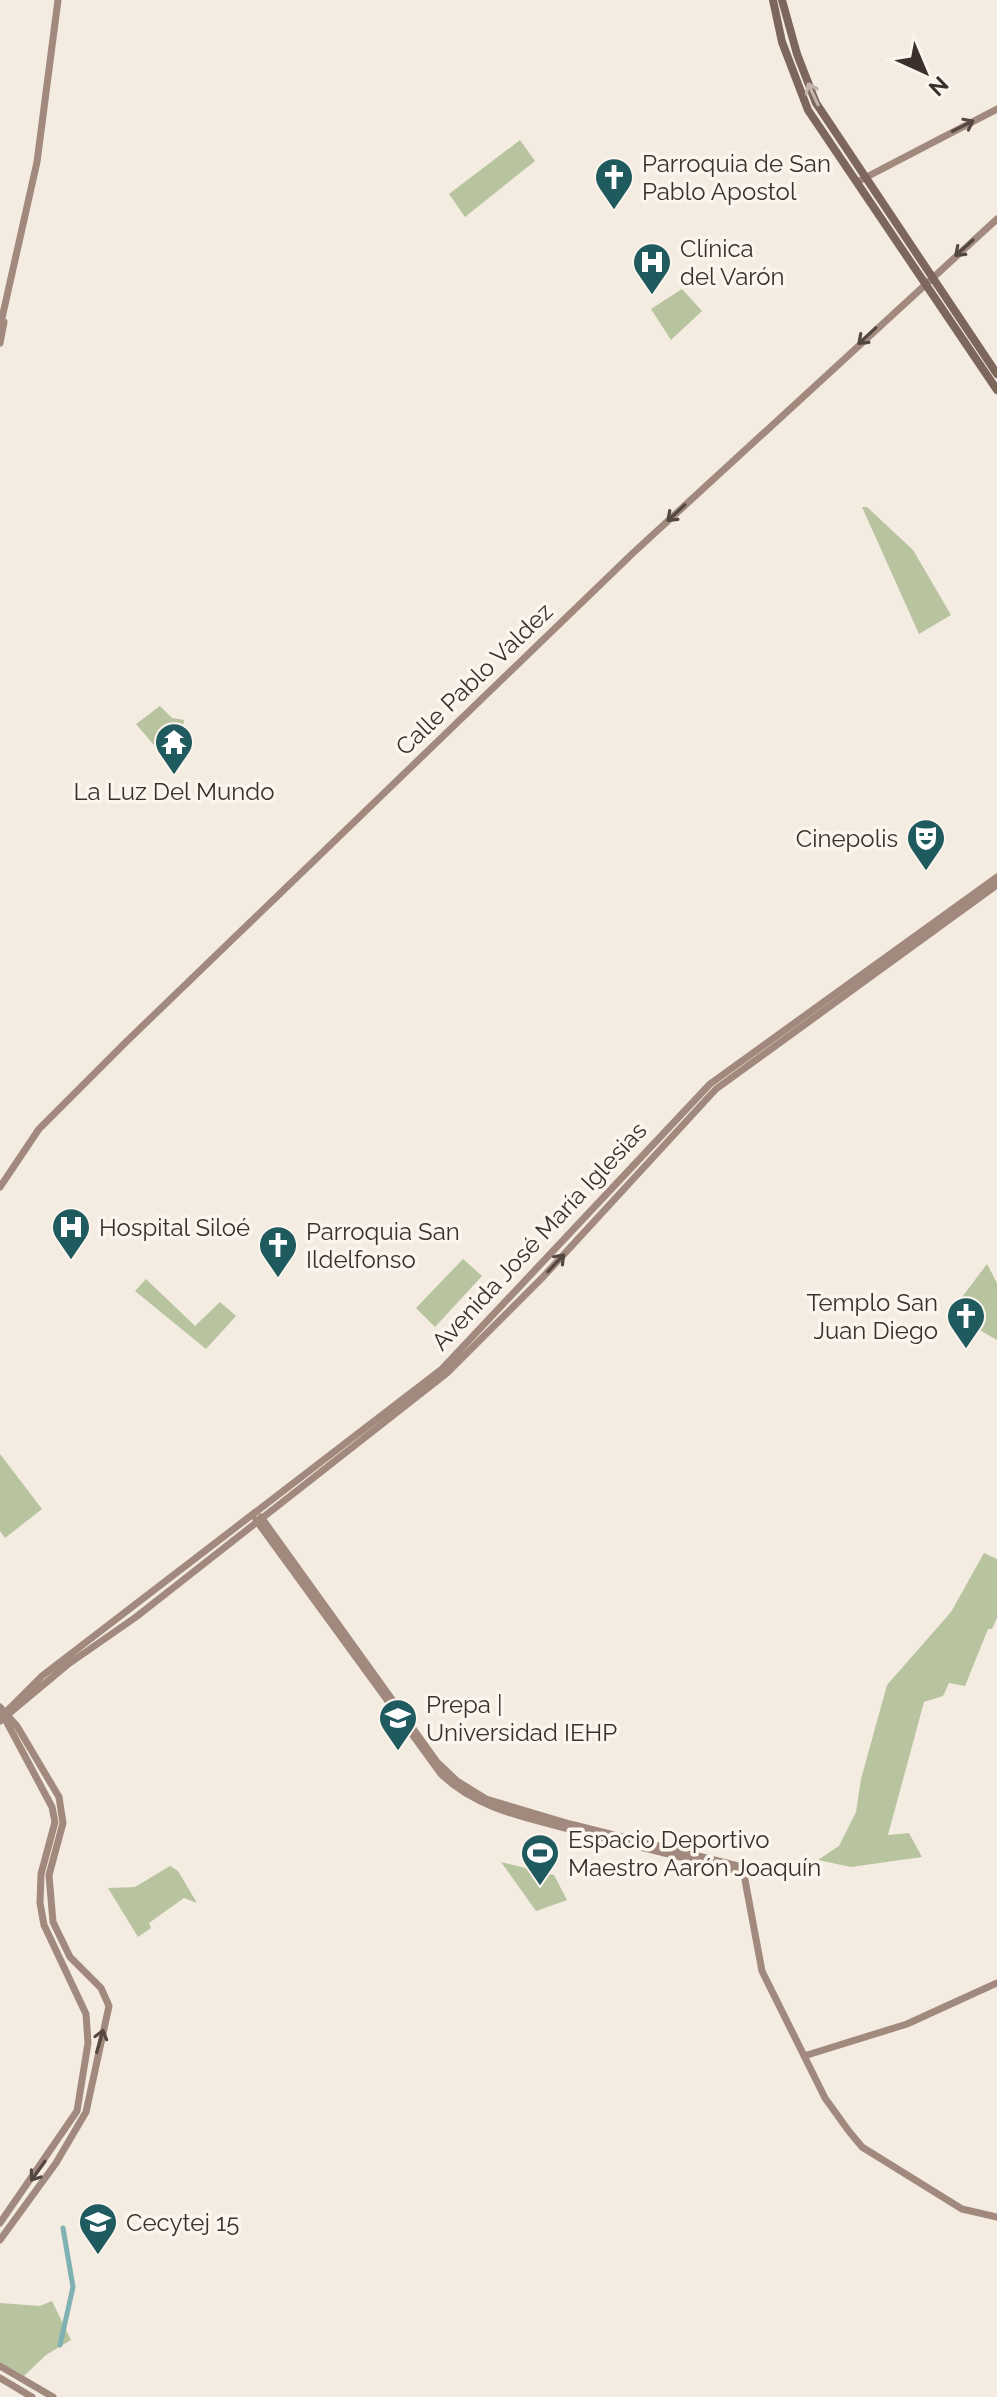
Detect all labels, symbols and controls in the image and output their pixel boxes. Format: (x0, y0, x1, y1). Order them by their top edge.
north arrow (885, 32, 965, 112)
text: N (924, 71, 954, 102)
one-way arrow (805, 83, 820, 107)
one-way arrow (951, 118, 975, 134)
place label: Parroquia de San Pablo Apostol (642, 149, 831, 206)
church icon: Parroquia de San Pablo Apostol (593, 156, 635, 211)
place label: Clínica del Varón (680, 234, 785, 291)
one-way arrow (954, 238, 974, 257)
hospital icon: Clínica del Varón (631, 241, 673, 296)
one-way arrow (858, 326, 878, 344)
one-way arrow (667, 503, 687, 521)
street label: Calle Pablo Valdez (390, 597, 558, 761)
temple icon: La Luz Del Mundo (153, 721, 195, 776)
place label: La Luz Del Mundo (74, 777, 275, 806)
theatre icon: Cinepolis (905, 817, 947, 872)
place label: Cinepolis (796, 824, 898, 853)
street label: Avenida José María Iglesias (426, 1116, 652, 1356)
hospital icon: Hospital Siloé (50, 1206, 92, 1261)
place label: Hospital Siloé (99, 1213, 250, 1242)
place label: Parroquia San Ildelfonso (306, 1217, 460, 1274)
church icon: Parroquia San Ildelfonso (257, 1224, 299, 1279)
one-way arrow (547, 1253, 566, 1273)
place label: Templo San Juan Diego (807, 1288, 938, 1345)
church icon: Templo San Juan Diego (945, 1295, 987, 1350)
place label: Prepa | Universidad IEHP (426, 1690, 617, 1747)
school or university icon: Prepa | Universidad IEHP (377, 1697, 419, 1752)
place label: Espacio Deportivo Maestro Aarón Joaquín (568, 1825, 821, 1882)
sports icon: Espacio Deportivo Maestro Aarón Joaquín (519, 1832, 561, 1887)
one-way arrow (93, 2028, 108, 2054)
one-way arrow (30, 2160, 47, 2181)
school or university icon: Cecytej 15 (77, 2201, 119, 2256)
place label: Cecytej 15 (126, 2208, 239, 2237)

